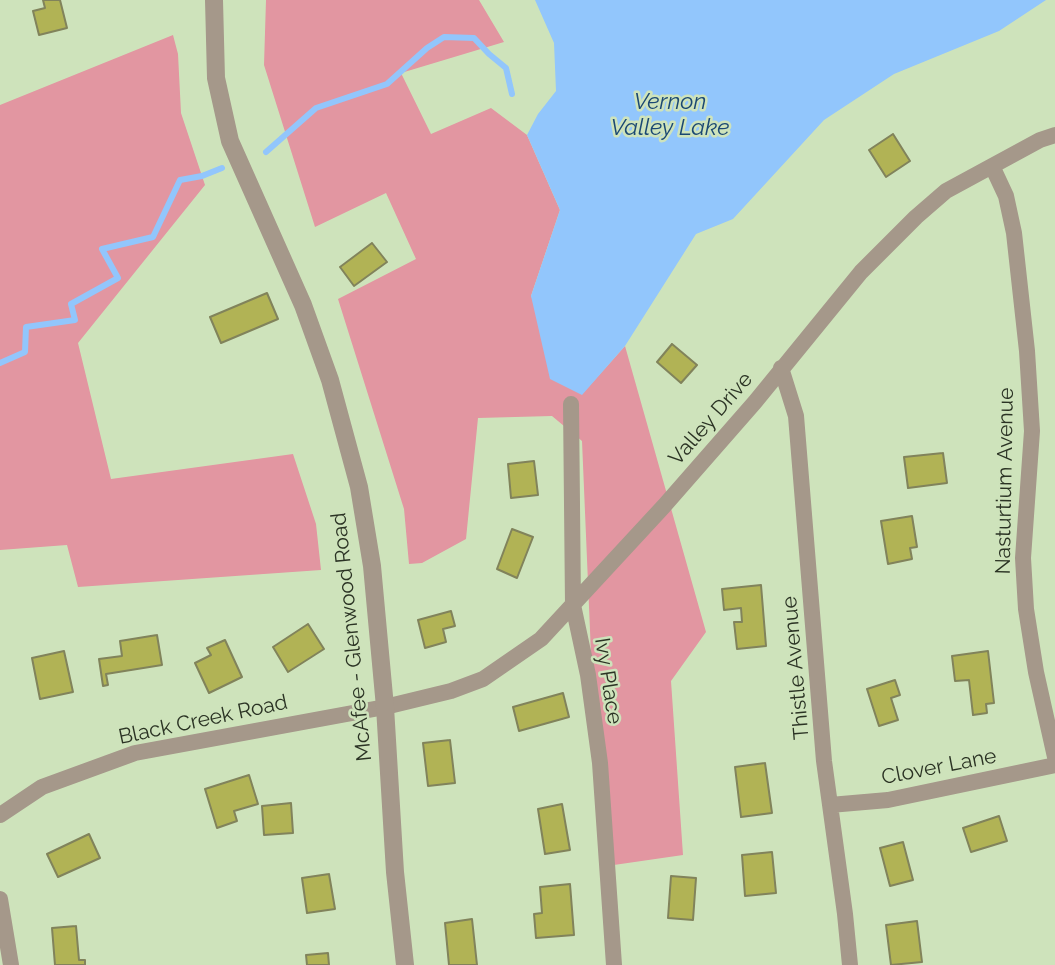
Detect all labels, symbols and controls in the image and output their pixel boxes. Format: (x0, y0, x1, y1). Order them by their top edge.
water label: Vernon Valley Lake (611, 88, 729, 142)
street label: Valley Drive (664, 367, 758, 471)
street label: Nasturtium Avenue (991, 387, 1019, 575)
street label: McAfee - Glenwood Road (326, 511, 378, 763)
street label: Thistle Avenue (777, 595, 815, 741)
street label: Ivy Place (589, 636, 627, 726)
street label: Black Creek Road (116, 690, 290, 750)
street label: Clover Lane (879, 744, 999, 790)

